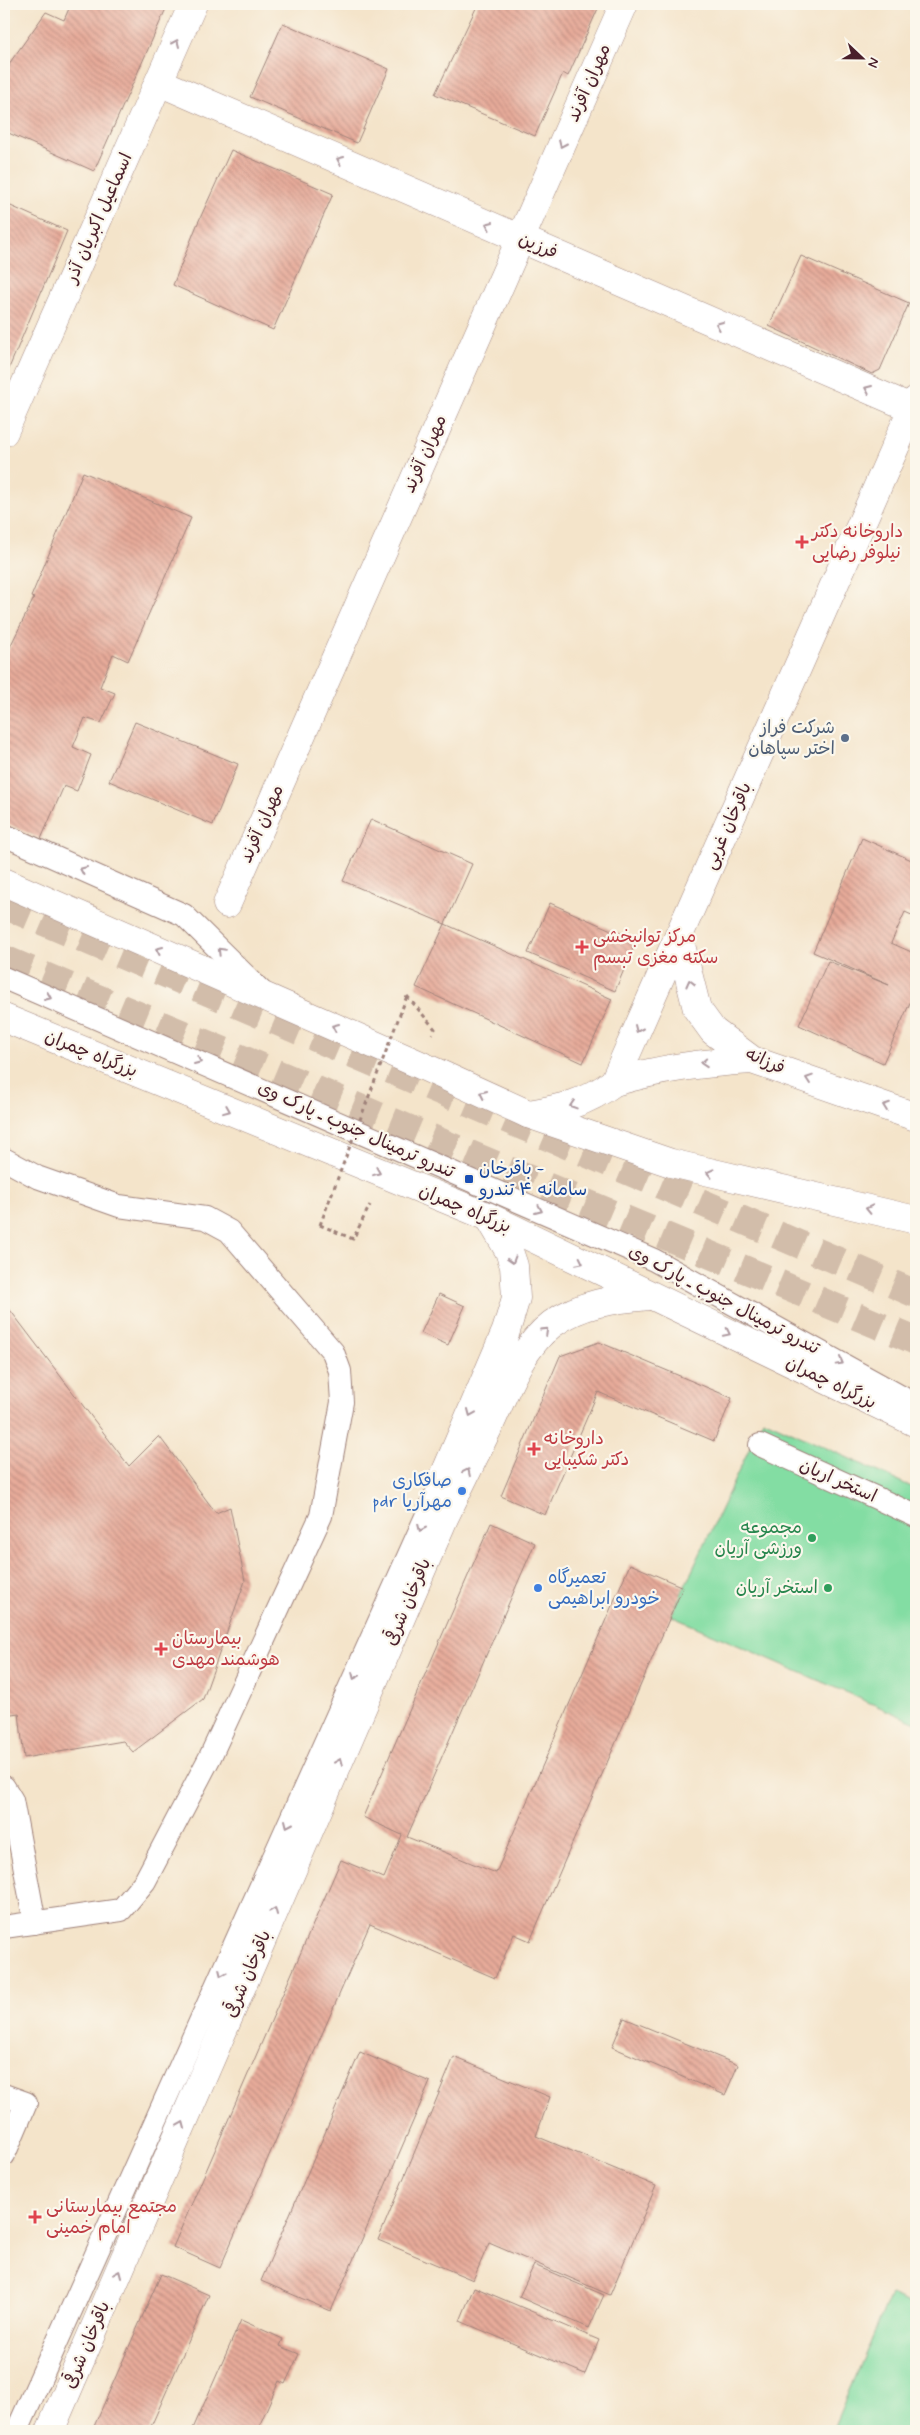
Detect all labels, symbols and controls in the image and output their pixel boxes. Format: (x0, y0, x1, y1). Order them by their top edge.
north arrow (838, 32, 888, 82)
one-way arrow (170, 39, 181, 48)
street label: مهران آفرند (561, 40, 617, 126)
text: N (863, 55, 883, 70)
one-way arrow (557, 139, 568, 148)
street label: اسماعیل اکبریان آذر (59, 149, 138, 289)
one-way arrow (336, 156, 345, 167)
one-way arrow (485, 221, 494, 232)
street label: فرزین (515, 227, 561, 265)
one-way arrow (715, 320, 724, 331)
one-way arrow (864, 385, 873, 396)
street label: مهران آفرند (397, 411, 453, 497)
place label: داروخانه دکتر نیلوفر رضایی (810, 520, 903, 565)
marker: داروخانه دکتر نیلوفر رضایی (796, 536, 808, 548)
place label: شرکت فراز اختر سپاهان (748, 716, 835, 761)
marker: شرکت فراز اختر سپاهان (839, 732, 851, 744)
street label: باقرخان غربی (698, 779, 758, 873)
street label: مهران آفرند (234, 781, 290, 867)
one-way arrow (79, 865, 88, 876)
place label: مرکز توانبخشی سکته مغزی تبسم (593, 925, 719, 971)
marker: مرکز توانبخشی سکته مغزی تبسم (575, 940, 589, 954)
one-way arrow (155, 946, 164, 957)
one-way arrow (217, 948, 226, 957)
one-way arrow (686, 980, 696, 988)
one-way arrow (44, 991, 52, 1001)
one-way arrow (331, 1023, 340, 1034)
one-way arrow (633, 1024, 644, 1033)
street label: بزرگراه چمران (41, 1025, 141, 1083)
street label: فرزانه (741, 1042, 789, 1080)
one-way arrow (193, 1055, 202, 1066)
one-way arrow (699, 1057, 707, 1068)
one-way arrow (806, 1075, 814, 1085)
street label: تندرو ترمینال جنوب ـ پارک وی (254, 1076, 459, 1185)
one-way arrow (479, 1090, 488, 1100)
one-way arrow (570, 1099, 578, 1109)
one-way arrow (882, 1102, 891, 1112)
one-way arrow (222, 1104, 231, 1115)
place label: باقرخان - سامانه ۴ تندرو (478, 1157, 587, 1202)
one-way arrow (372, 1166, 381, 1177)
one-way arrow (706, 1168, 715, 1179)
marker: باقرخان - سامانه ۴ تندرو (463, 1173, 475, 1185)
street label: بزرگراه چمران (415, 1179, 515, 1239)
one-way arrow (534, 1204, 543, 1215)
one-way arrow (864, 1204, 873, 1215)
street label: تندرو ترمینال جنوب ـ پارک وی (624, 1239, 824, 1361)
one-way arrow (506, 1256, 516, 1264)
one-way arrow (575, 1256, 584, 1266)
one-way arrow (721, 1327, 730, 1337)
one-way arrow (539, 1328, 548, 1337)
street label: بزرگراه چمران (782, 1351, 880, 1415)
one-way arrow (835, 1356, 844, 1366)
one-way arrow (466, 1409, 476, 1417)
place label: داروخانه دکتر شکیبایی (544, 1427, 629, 1472)
marker: داروخانه دکتر شکیبایی (528, 1443, 540, 1455)
street label: استخر اریان (796, 1453, 880, 1509)
one-way arrow (460, 1468, 471, 1477)
place label: صافکاری pdr مهرآریا (372, 1469, 452, 1514)
marker: صافکاری pdr مهرآریا (456, 1485, 468, 1497)
place label: مجموعه ورزشی آریان (715, 1516, 802, 1561)
one-way arrow (416, 1523, 427, 1532)
marker: مجموعه ورزشی آریان (806, 1532, 818, 1544)
street label: باقرخان شرقی (378, 1554, 437, 1649)
place label: تعمیرگاه خودرو ابراهیمی (548, 1566, 660, 1611)
place label: استخر آریان (736, 1576, 818, 1600)
marker: تعمیرگاه خودرو ابراهیمی (532, 1582, 544, 1594)
marker: استخر آریان (822, 1582, 834, 1594)
place label: بیمارستان هوشمند مهدی (172, 1627, 280, 1672)
marker: بیمارستان هوشمند مهدی (154, 1642, 168, 1656)
one-way arrow (350, 1671, 361, 1680)
one-way arrow (332, 1758, 343, 1767)
one-way arrow (284, 1819, 295, 1828)
one-way arrow (268, 1907, 279, 1916)
street label: باقرخان شرقی (218, 1926, 277, 2021)
one-way arrow (217, 1968, 228, 1977)
one-way arrow (176, 2121, 187, 2130)
place label: مجتمع بیمارستانی امام خمینی (46, 2195, 177, 2241)
marker: مجتمع بیمارستانی امام خمینی (28, 2210, 42, 2224)
one-way arrow (111, 2270, 122, 2279)
street label: باقرخان شرقی (57, 2297, 116, 2392)

